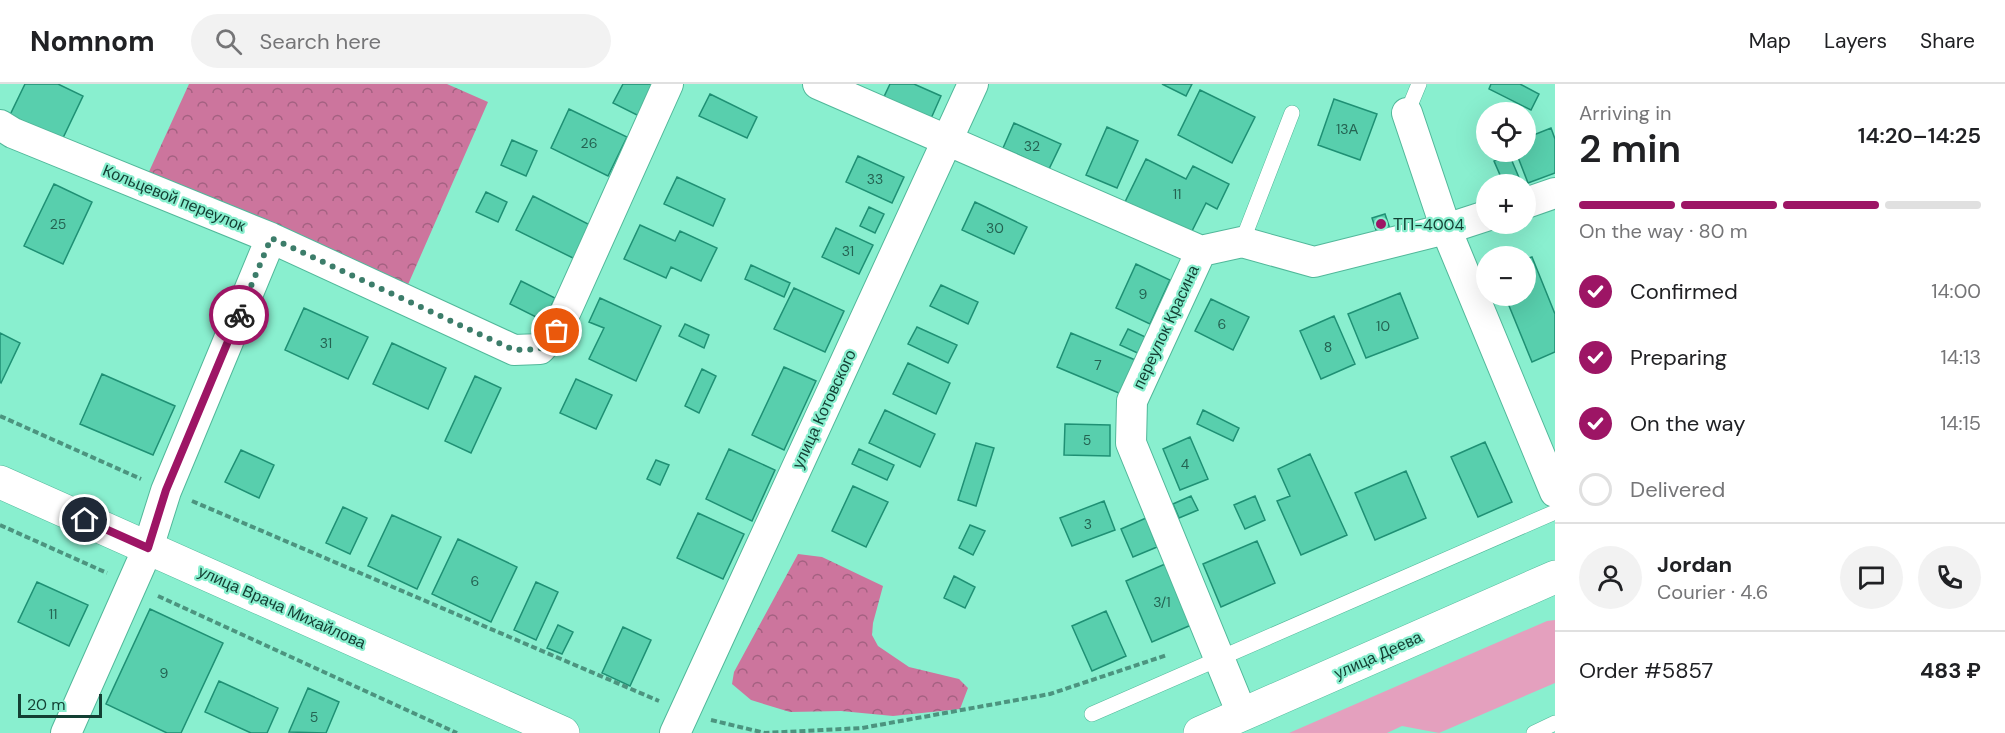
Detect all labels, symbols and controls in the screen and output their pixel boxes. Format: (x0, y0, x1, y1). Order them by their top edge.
search box (191, 14, 611, 68)
text: Nomnom (30, 23, 155, 60)
icon: search (212, 25, 245, 58)
text: Search here (260, 27, 381, 56)
text: Map (1749, 27, 1791, 55)
text: Layers (1824, 27, 1887, 55)
text: Share (1920, 27, 1975, 55)
text: Arriving in (1579, 100, 1671, 126)
map controls (1476, 102, 1536, 306)
button: locate (1476, 102, 1536, 162)
house number: 13А (1336, 120, 1359, 138)
text: 14:20–14:25 (1858, 121, 1981, 150)
text: 2 min (1579, 123, 1681, 174)
house number: 26 (581, 134, 597, 152)
house number: 32 (1024, 137, 1040, 155)
street label: Кольцевой переулок (100, 160, 249, 237)
house number: 33 (867, 170, 883, 188)
button: + (1476, 174, 1536, 234)
house number: 11 (1173, 185, 1181, 203)
place label: ТП-4004 (1393, 214, 1465, 235)
house number: 25 (50, 215, 66, 233)
marker: ТП-4004 (1374, 217, 1388, 231)
text: On the way · 80 m (1579, 218, 1747, 244)
house number: 30 (986, 219, 1004, 237)
house number: 31 (842, 242, 854, 260)
button: − (1476, 246, 1536, 306)
street label: переулок Красина (1128, 262, 1204, 392)
icon: check (1579, 275, 1612, 308)
text: Confirmed (1630, 277, 1738, 306)
text: 14:00 (1931, 278, 1981, 304)
courier (209, 285, 269, 345)
house number: 9 (1139, 285, 1148, 303)
icon: bike (223, 299, 256, 332)
pin (531, 305, 582, 356)
icon: bag (540, 314, 573, 347)
house number: 6 (1218, 315, 1226, 333)
house number: 10 (1376, 317, 1390, 335)
house number: 31 (320, 334, 332, 352)
house number: 8 (1324, 338, 1332, 356)
icon: check (1579, 341, 1612, 374)
text: Preparing (1630, 343, 1727, 372)
text: 14:13 (1941, 344, 1981, 370)
street label: улица Котовского (787, 346, 861, 472)
house number: 7 (1094, 356, 1102, 374)
icon: check (1579, 407, 1612, 440)
text: On the way (1630, 409, 1745, 438)
text: 14:15 (1940, 410, 1981, 436)
house number: 5 (1083, 431, 1091, 449)
house number: 4 (1181, 455, 1190, 473)
text: Delivered (1630, 475, 1725, 504)
pin (59, 494, 110, 545)
icon: home (68, 503, 101, 536)
house number: 3 (1084, 515, 1092, 533)
button: person (1579, 546, 1642, 609)
button: chat (1840, 546, 1903, 609)
button: phone (1918, 546, 1981, 609)
text: Jordan (1657, 550, 1732, 579)
street label: улица Врача Михайлова (195, 561, 369, 654)
house number: 6 (471, 572, 479, 590)
text: Courier · 4.6 (1657, 579, 1768, 605)
house number: 3/1 (1153, 593, 1171, 611)
house number: 11 (49, 605, 57, 623)
street label: улица Деева (1331, 626, 1425, 684)
text: Order #5857 (1579, 656, 1713, 685)
text: 483 ₽ (1920, 656, 1981, 685)
house number: 9 (160, 664, 169, 682)
scale bar (18, 691, 102, 718)
text: 20 m (27, 694, 66, 715)
house number: 5 (310, 708, 318, 726)

